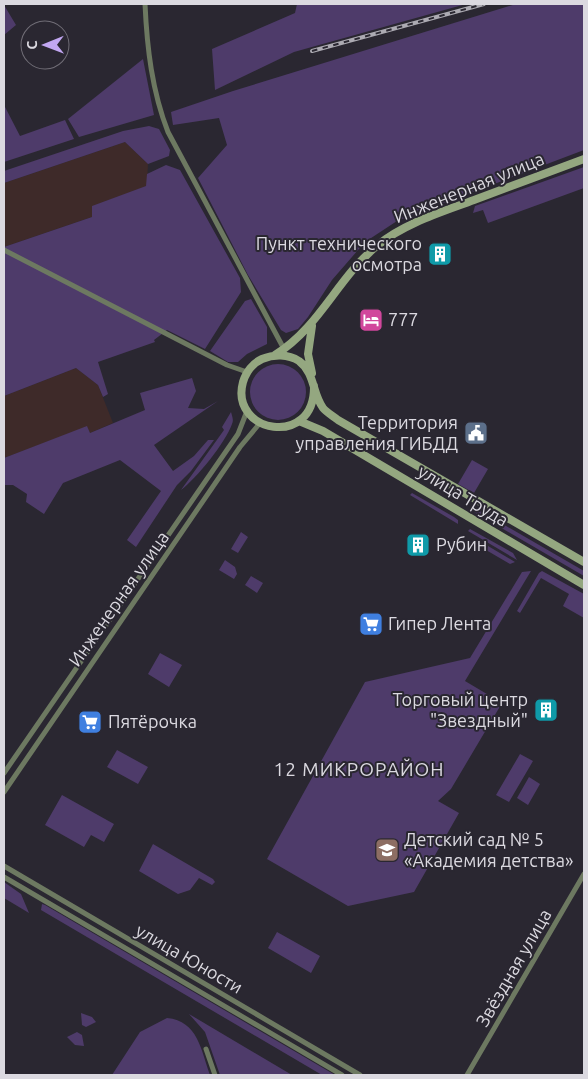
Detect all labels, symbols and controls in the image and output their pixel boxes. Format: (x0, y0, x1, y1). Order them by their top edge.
north arrow (20, 20, 70, 70)
text: С (24, 41, 40, 50)
street label: Инженерная улица (391, 148, 547, 226)
place label: Пункт технического осмотра (256, 233, 422, 274)
building icon: Пункт технического осмотра (427, 241, 453, 267)
hotel icon: 777 (358, 307, 384, 333)
place label: 777 (388, 309, 418, 329)
place label: Территория управления ГИБДД (296, 412, 458, 453)
public building icon: Территория управления ГИБДД (463, 420, 489, 446)
street label: улица Труда (415, 460, 512, 530)
street label: Инженерная улица (64, 527, 172, 670)
building icon: Рубин (405, 532, 431, 558)
place label: Рубин (436, 534, 487, 554)
supermarket icon: Гипер Лента (358, 611, 384, 637)
place label: Гипер Лента (388, 613, 491, 633)
place label: Торговый центр "Звездный" (392, 689, 528, 730)
building icon: Торговый центр "Звездный" (533, 697, 559, 723)
supermarket icon: Пятёрочка (77, 709, 103, 735)
place label: Пятёрочка (108, 711, 197, 731)
district label: 12 МИКРОРАЙОН (273, 758, 445, 780)
place label: Детский сад № 5 «Академия детства» (404, 829, 573, 870)
school or university icon: Детский сад № 5 «Академия детства» (374, 837, 400, 863)
street label: Звёздная улица (471, 905, 555, 1030)
street label: улица Юности (133, 919, 246, 997)

